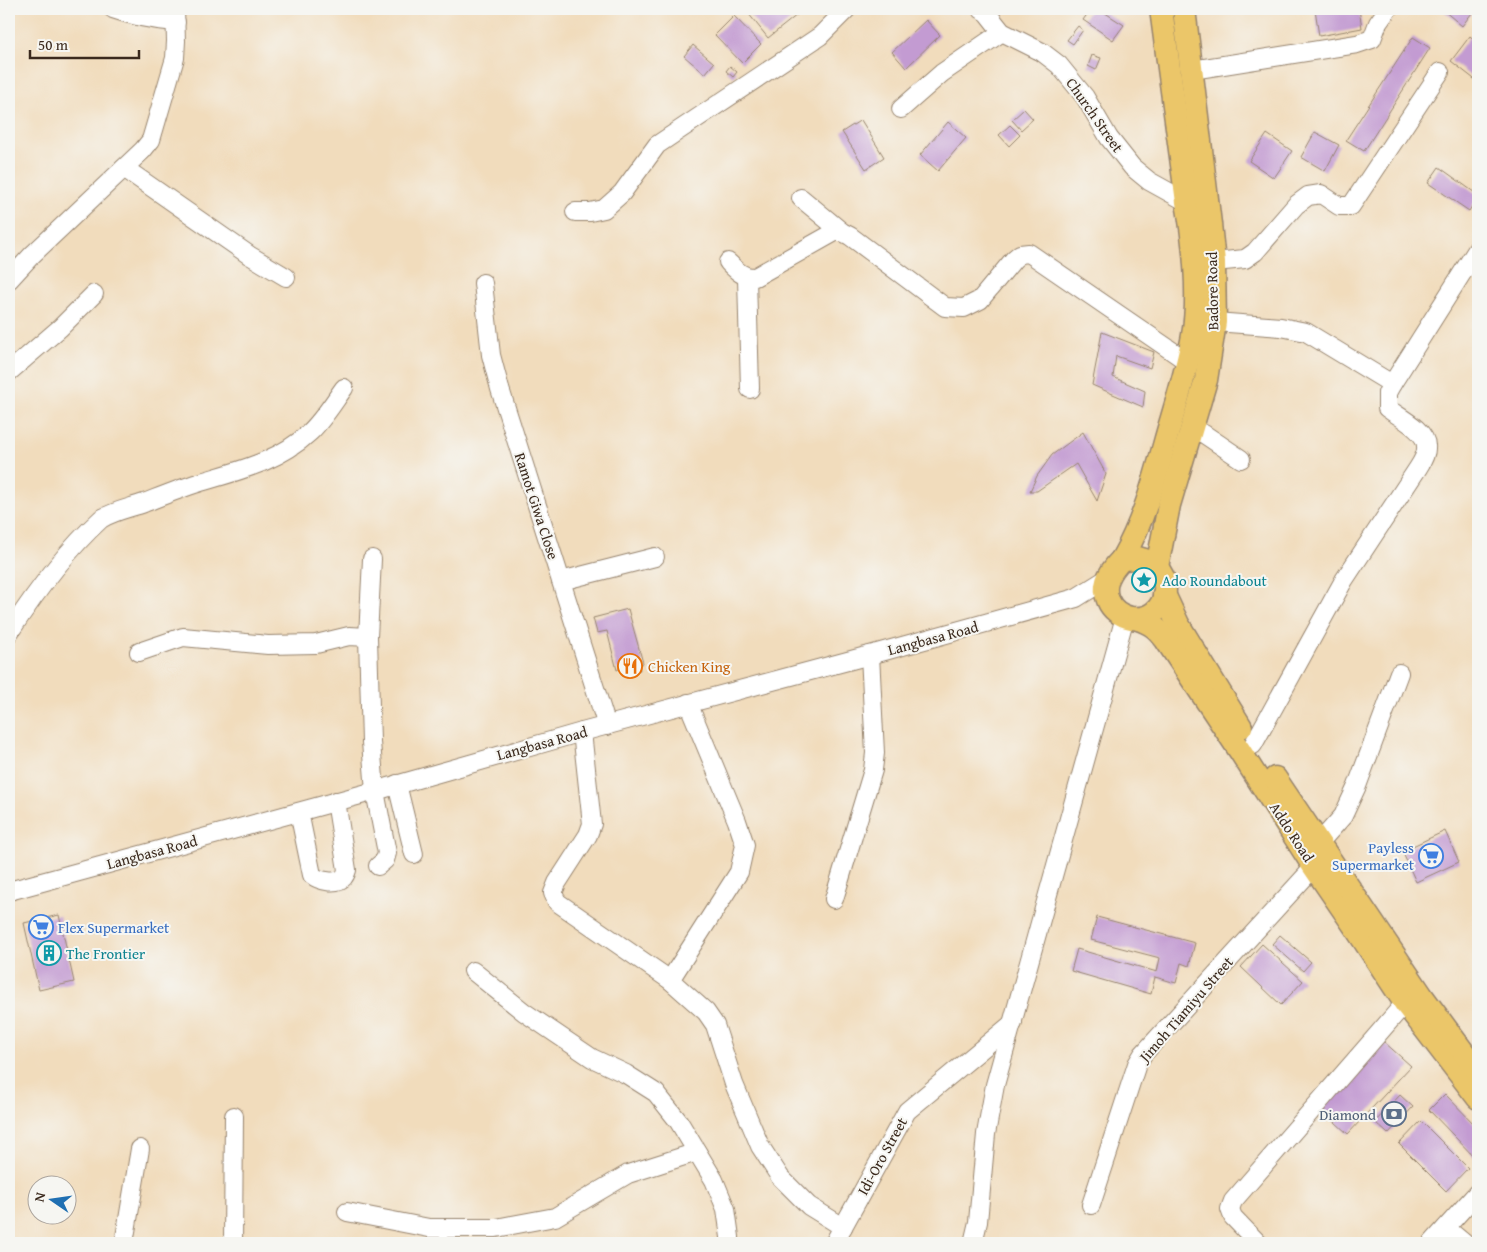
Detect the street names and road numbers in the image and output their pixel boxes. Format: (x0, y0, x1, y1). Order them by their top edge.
street label: Church Street (1062, 73, 1129, 157)
street label: Badore Road (1201, 251, 1223, 331)
street label: Ramot Giwa Close (510, 450, 564, 562)
street label: Langbasa Road (885, 616, 981, 660)
street label: Langbasa Road (494, 721, 590, 765)
street label: Addo Road (1265, 798, 1319, 866)
street label: Langbasa Road (104, 830, 200, 874)
street label: Jimoh Tiamiyu Street (1133, 951, 1238, 1068)
street label: Idi-Oro Street (852, 1113, 912, 1199)

